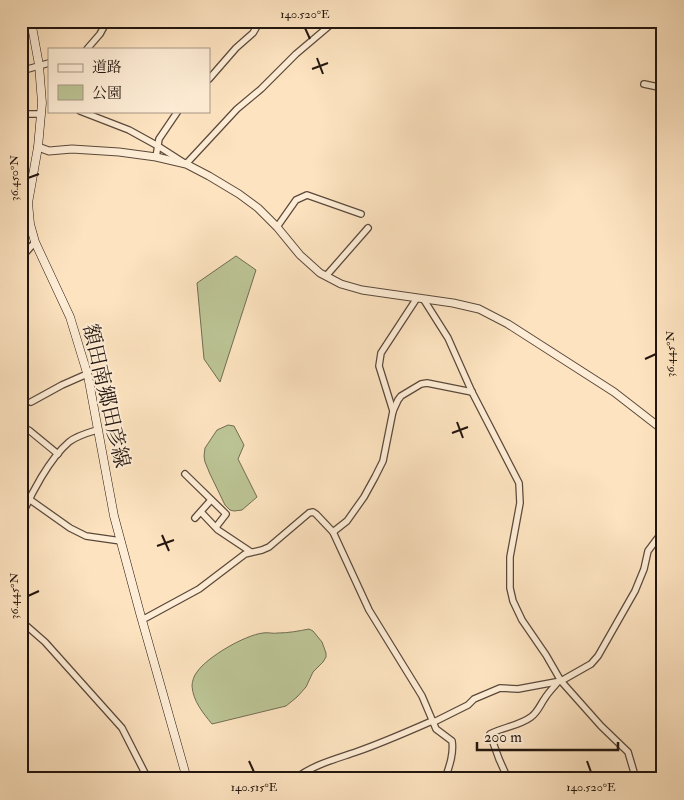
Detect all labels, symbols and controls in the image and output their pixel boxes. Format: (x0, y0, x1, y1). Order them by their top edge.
text: 140.520°E (280, 7, 330, 22)
legend (48, 48, 210, 112)
text: 道路 (92, 58, 122, 77)
text: 公園 (92, 84, 122, 103)
text: 36.450°N (7, 155, 22, 201)
street label: 額田南郷田彦線 (76, 321, 136, 471)
text: 36.445°N (663, 331, 678, 377)
text: 36.445°N (7, 573, 22, 619)
scale bar (477, 720, 618, 752)
text: 200 m (484, 728, 522, 747)
text: 140.515°E (231, 780, 278, 795)
text: 140.520°E (566, 780, 616, 795)

